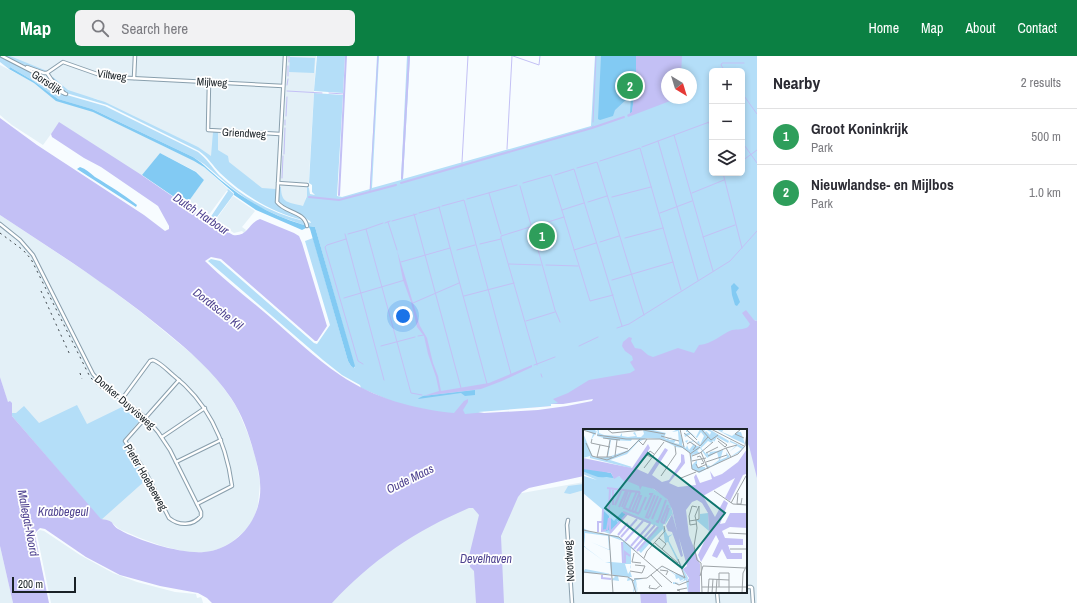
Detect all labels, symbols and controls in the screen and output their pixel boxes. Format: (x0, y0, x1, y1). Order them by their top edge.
search box (75, 10, 355, 46)
text: Map (20, 15, 51, 41)
icon: search (89, 17, 111, 39)
text: Search here (121, 18, 188, 39)
text: Home (868, 19, 899, 37)
text: Map (921, 19, 943, 37)
text: About (965, 19, 995, 37)
text: Contact (1017, 19, 1057, 37)
street label: Viltweg (96, 66, 128, 84)
street label: Gorsdijk (29, 67, 65, 97)
north arrow (661, 68, 697, 104)
map controls (709, 68, 745, 176)
button: + (709, 68, 745, 104)
pin: 2 (617, 71, 643, 101)
text: Nearby (773, 71, 820, 94)
street label: Mijlweg (196, 74, 228, 90)
text: 2 results (1021, 74, 1061, 91)
button: − (709, 104, 745, 140)
text: Groot Koninkrijk (811, 118, 908, 139)
street label: Griendweg (222, 125, 266, 141)
text: 1 (783, 128, 789, 145)
text: 500 m (1031, 128, 1061, 145)
text: Park (811, 139, 833, 156)
button: layers (709, 140, 745, 176)
text: Nieuwlandse- en Mijlbos (811, 174, 954, 195)
text: 2 (783, 184, 789, 201)
text: 1.0 km (1029, 184, 1061, 201)
water label: Dutch Harbour (170, 189, 233, 239)
text: Park (811, 195, 833, 212)
pin: 1 (529, 221, 555, 251)
water label: Dordtsche Kil (190, 285, 247, 334)
your location (393, 306, 413, 326)
street label: Donker Duyvisweg (92, 372, 158, 432)
inset map (583, 429, 747, 593)
street label: Pieter Hoebeeweg (121, 441, 171, 513)
water label: Oude Maas (384, 461, 436, 497)
water label: Mallegat-Noord (14, 488, 42, 558)
water label: Krabbegeul (38, 504, 89, 520)
street label: Noordweg (561, 540, 577, 582)
water label: Develhaven (460, 551, 512, 567)
scale bar (12, 575, 76, 594)
text: 200 m (18, 577, 43, 591)

